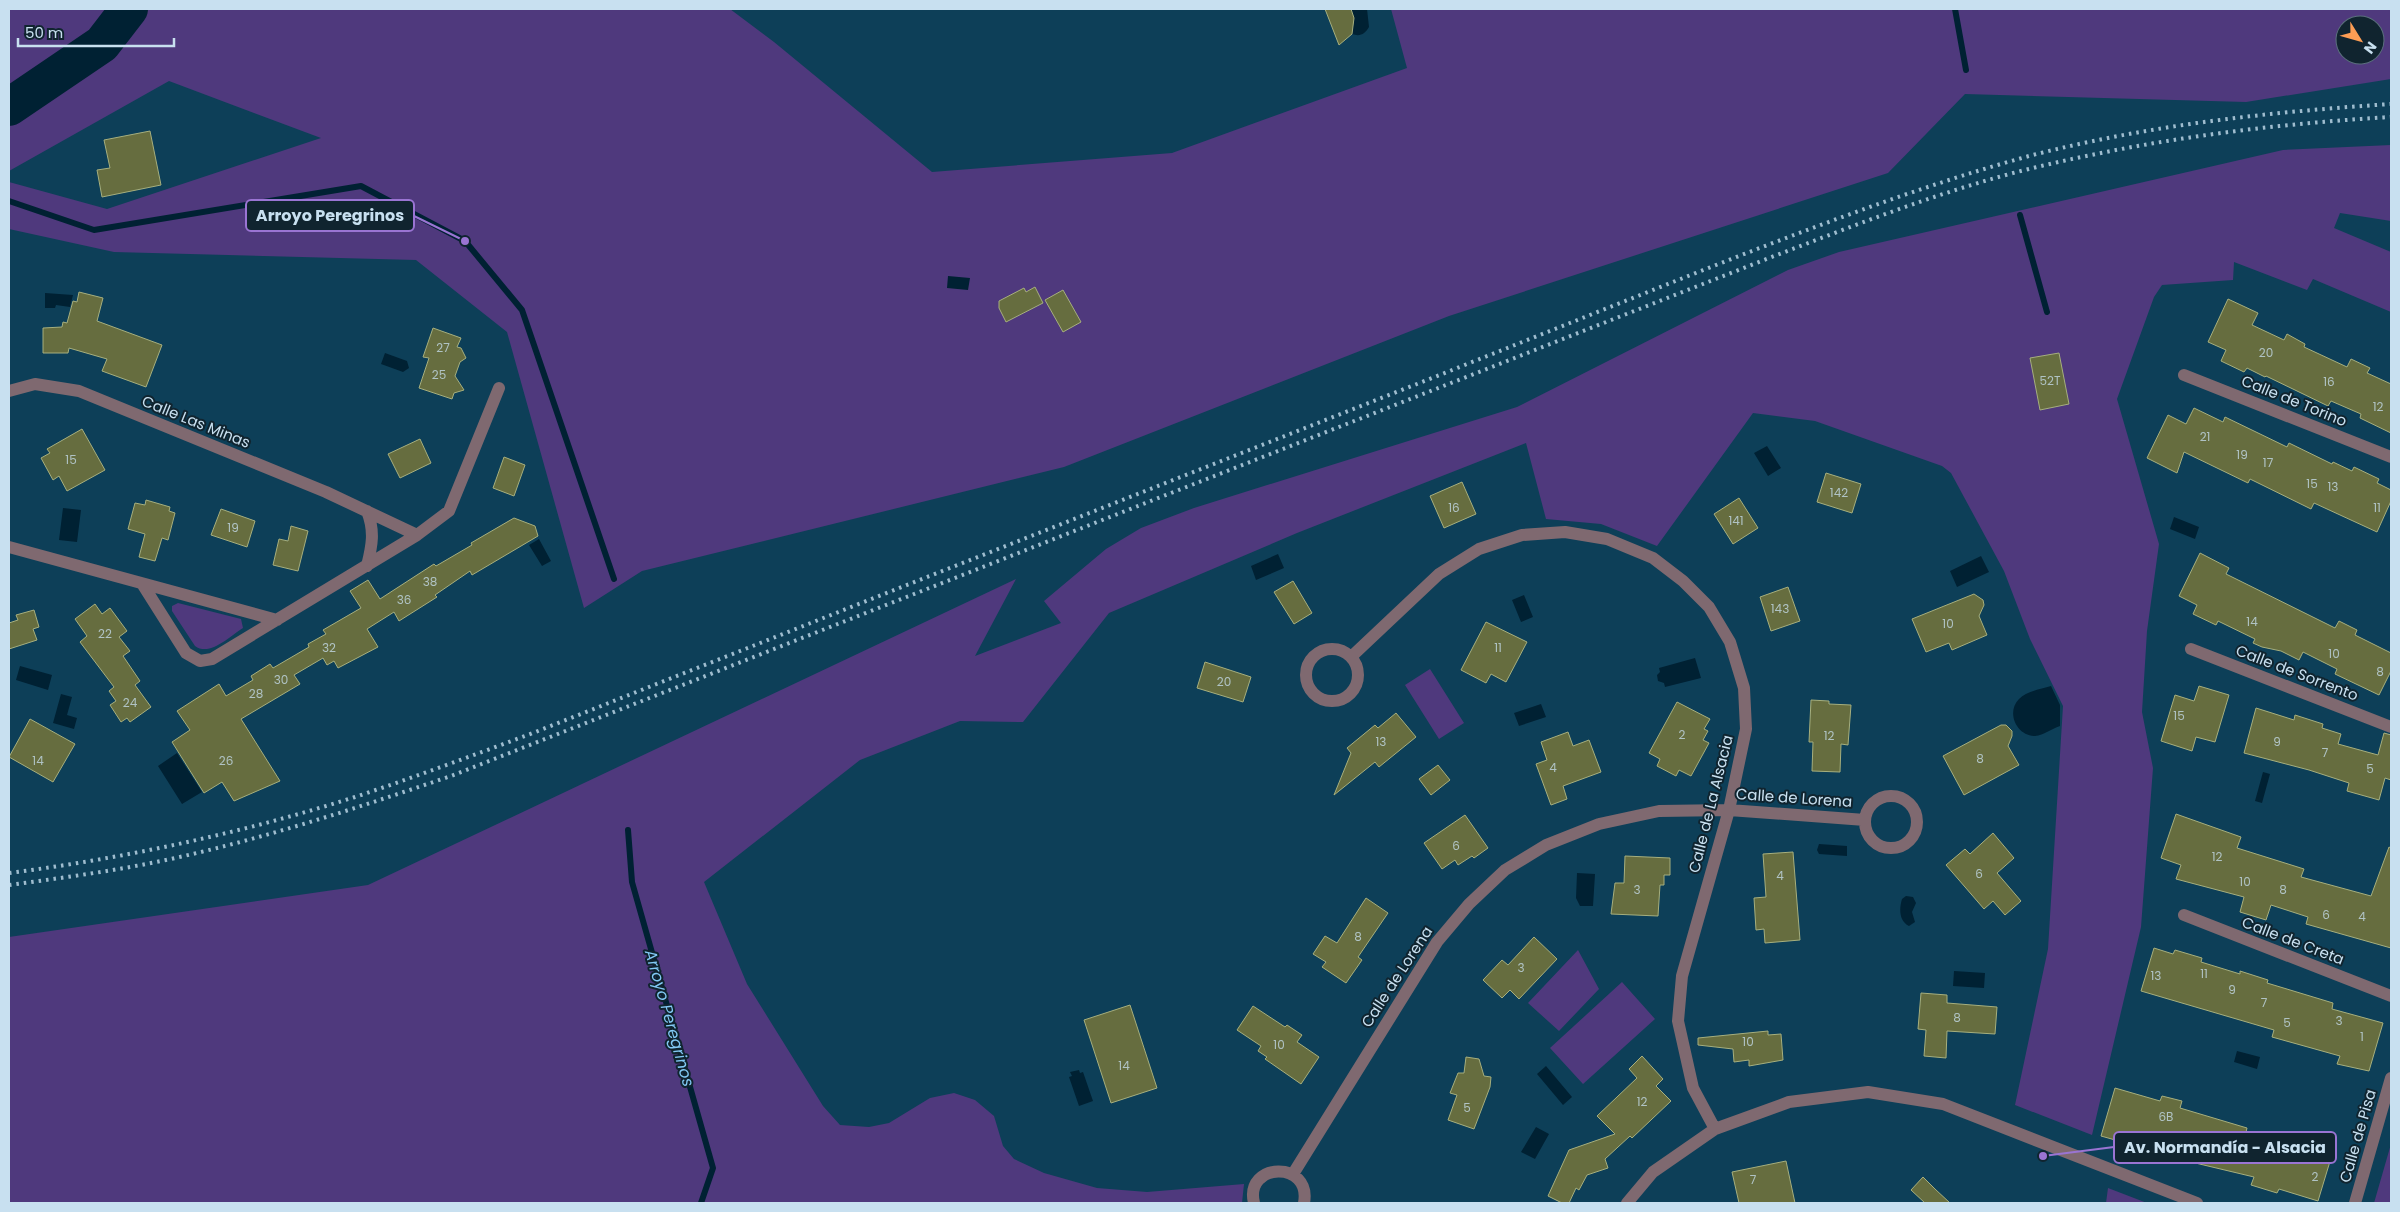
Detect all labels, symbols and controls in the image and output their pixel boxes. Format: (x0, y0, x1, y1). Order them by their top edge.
scale bar (18, 15, 174, 47)
north arrow (2335, 15, 2385, 65)
text: 50 m (25, 22, 63, 43)
text: N (2359, 38, 2382, 58)
callout: Arroyo Peregrinos (246, 200, 414, 231)
text: Arroyo Peregrinos (256, 204, 404, 227)
house number: 27 (436, 339, 450, 356)
house number: 20 (2259, 344, 2273, 361)
house number: 25 (432, 366, 446, 383)
street label: Calle de Torino (2238, 370, 2350, 431)
house number: 52T (2040, 372, 2061, 389)
house number: 16 (2323, 373, 2335, 390)
street label: Calle Las Minas (139, 390, 254, 453)
house number: 12 (2373, 398, 2383, 415)
house number: 21 (2200, 428, 2210, 445)
house number: 19 (2236, 446, 2248, 463)
house number: 15 (65, 451, 77, 468)
house number: 17 (2263, 454, 2274, 471)
house number: 15 (2306, 475, 2318, 492)
house number: 13 (2328, 478, 2338, 495)
house number: 142 (1830, 484, 1848, 501)
house number: 16 (1448, 499, 1460, 516)
house number: 11 (2373, 499, 2381, 516)
house number: 141 (1728, 512, 1744, 529)
house number: 19 (227, 519, 239, 536)
house number: 38 (423, 573, 437, 590)
house number: 36 (397, 591, 411, 608)
house number: 143 (1771, 600, 1789, 617)
house number: 14 (2246, 613, 2258, 630)
house number: 10 (1942, 615, 1954, 632)
house number: 22 (98, 625, 112, 642)
house number: 32 (322, 639, 336, 656)
house number: 11 (1494, 639, 1502, 656)
street label: Calle de Sorrento (2233, 640, 2361, 706)
house number: 10 (2328, 645, 2340, 662)
house number: 8 (2376, 663, 2384, 680)
house number: 30 (274, 671, 288, 688)
house number: 20 (1217, 673, 1231, 690)
house number: 28 (249, 685, 263, 702)
house number: 24 (123, 694, 138, 711)
house number: 15 (2173, 707, 2185, 724)
house number: 2 (1679, 726, 1686, 743)
house number: 12 (1824, 727, 1834, 744)
house number: 13 (1376, 733, 1386, 750)
street label: Calle de La Alsacia (1683, 733, 1738, 875)
house number: 9 (2273, 733, 2281, 750)
house number: 7 (2322, 744, 2329, 761)
house number: 8 (1976, 750, 1984, 767)
house number: 14 (32, 752, 44, 769)
house number: 26 (219, 752, 233, 769)
house number: 4 (1549, 759, 1557, 776)
house number: 5 (2366, 760, 2374, 777)
street label: Calle de Lorena (1735, 783, 1853, 812)
house number: 6 (1452, 837, 1460, 854)
house number: 12 (2212, 848, 2222, 865)
house number: 6 (1975, 865, 1983, 882)
house number: 4 (1776, 867, 1784, 884)
house number: 10 (2239, 873, 2251, 890)
house number: 3 (1633, 881, 1641, 898)
house number: 8 (2279, 881, 2287, 898)
house number: 6 (2322, 906, 2330, 923)
house number: 4 (2358, 908, 2366, 925)
street label: Calle de Creta (2239, 911, 2347, 970)
street label: Calle de Lorena (1356, 922, 1437, 1031)
house number: 8 (1354, 928, 1362, 945)
water label: Arroyo Peregrinos (639, 946, 700, 1089)
house number: 3 (1517, 959, 1525, 976)
house number: 11 (2200, 965, 2208, 982)
house number: 13 (2151, 967, 2161, 984)
house number: 9 (2228, 981, 2236, 998)
house number: 7 (2261, 994, 2268, 1011)
house number: 8 (1953, 1009, 1961, 1026)
house number: 3 (2335, 1012, 2343, 1029)
house number: 5 (2283, 1014, 2291, 1031)
house number: 1 (2360, 1028, 2364, 1045)
house number: 10 (1742, 1033, 1754, 1050)
house number: 10 (1273, 1036, 1285, 1053)
house number: 14 (1118, 1057, 1130, 1074)
street label: Calle de Pisa (2334, 1087, 2381, 1185)
house number: 12 (1637, 1093, 1647, 1110)
house number: 5 (1463, 1099, 1471, 1116)
house number: 6B (2159, 1108, 2173, 1125)
callout: Av. Normandía - Alsacia (2114, 1132, 2336, 1163)
text: Av. Normandía - Alsacia (2124, 1136, 2326, 1159)
house number: 2 (2312, 1168, 2319, 1185)
house number: 7 (1750, 1171, 1757, 1188)

